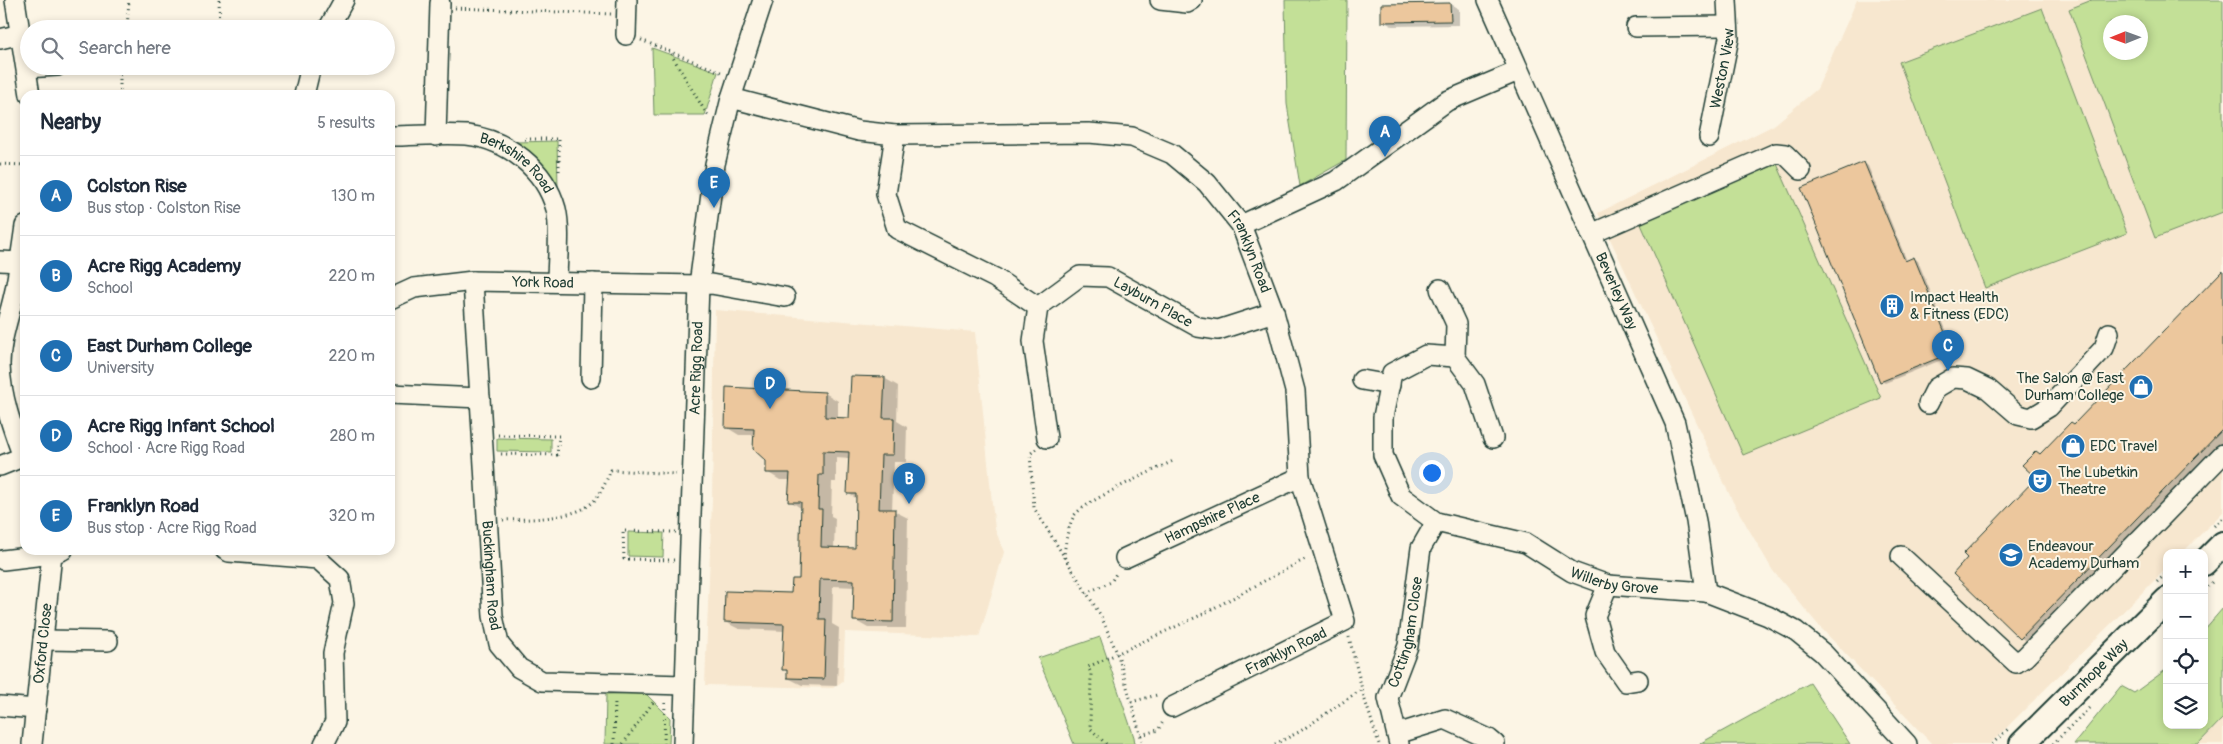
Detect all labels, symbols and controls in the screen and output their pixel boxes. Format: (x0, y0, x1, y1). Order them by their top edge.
north arrow (2103, 15, 2148, 60)
search box (20, 20, 395, 75)
street label: Weston View (1706, 28, 1739, 110)
icon: search (38, 34, 66, 62)
text: Search here (78, 36, 171, 60)
text: Nearby (40, 109, 101, 136)
text: 5 results (317, 113, 375, 133)
pin: A (1369, 116, 1401, 157)
street label: Berkshire Road (477, 129, 558, 197)
pin: E (698, 167, 730, 208)
text: Colston Rise (87, 174, 187, 198)
text: A (51, 186, 61, 206)
text: 130 m (331, 186, 375, 206)
text: Bus stop · Colston Rise (87, 198, 241, 218)
street label: Franklyn Road (1223, 206, 1275, 296)
street label: Beverley Way (1591, 250, 1642, 333)
text: Acre Rigg Academy (87, 254, 241, 278)
text: B (51, 266, 61, 286)
text: 220 m (329, 266, 375, 286)
street label: York Road (511, 273, 574, 293)
street label: Layburn Place (1110, 273, 1196, 332)
text: School (87, 278, 133, 298)
place label: Impact Health & Fitness (EDC) (1910, 288, 2009, 324)
building icon: Impact Health & Fitness (EDC) (1879, 293, 1905, 319)
street label: Acre Rigg Road (685, 321, 708, 416)
pin: C (1932, 330, 1964, 371)
text: East Durham College (87, 334, 252, 358)
text: C (51, 346, 61, 366)
text: 220 m (329, 346, 375, 366)
text: University (87, 358, 154, 378)
pin: D (754, 368, 786, 409)
place label: The Salon @ East Durham College (2016, 369, 2125, 405)
shop icon: The Salon @ East Durham College (2128, 374, 2154, 400)
text: Acre Rigg Infant School (87, 414, 275, 438)
text: D (51, 426, 61, 446)
text: 280 m (329, 426, 375, 446)
shop icon: EDC Travel (2060, 433, 2086, 459)
place label: EDC Travel (2090, 437, 2158, 456)
text: School · Acre Rigg Road (87, 438, 245, 458)
your location (1419, 460, 1445, 486)
pin: B (893, 463, 925, 504)
place label: The Lubetkin Theatre (2058, 463, 2138, 499)
theatre icon: The Lubetkin Theatre (2027, 468, 2053, 494)
street label: Hampshire Place (1162, 488, 1264, 548)
text: Franklyn Road (87, 494, 199, 518)
text: E (52, 506, 60, 526)
text: 320 m (329, 506, 375, 526)
text: Bus stop · Acre Rigg Road (87, 518, 257, 538)
street label: Buckingham Road (477, 520, 505, 632)
place label: Endeavour Academy Durham (2028, 537, 2139, 573)
school or university icon: Endeavour Academy Durham (1998, 542, 2024, 568)
map controls (2163, 549, 2208, 729)
button: + (2163, 549, 2208, 594)
street label: Willerby Grove (1568, 563, 1660, 599)
street label: Cottingham Close (1384, 575, 1427, 691)
button: − (2163, 594, 2208, 639)
street label: Oxford Close (29, 602, 57, 685)
street label: Franklyn Road (1242, 624, 1330, 679)
street label: Burnhope Way (2056, 635, 2133, 711)
button: locate (2163, 639, 2208, 684)
button: layers (2163, 684, 2208, 729)

